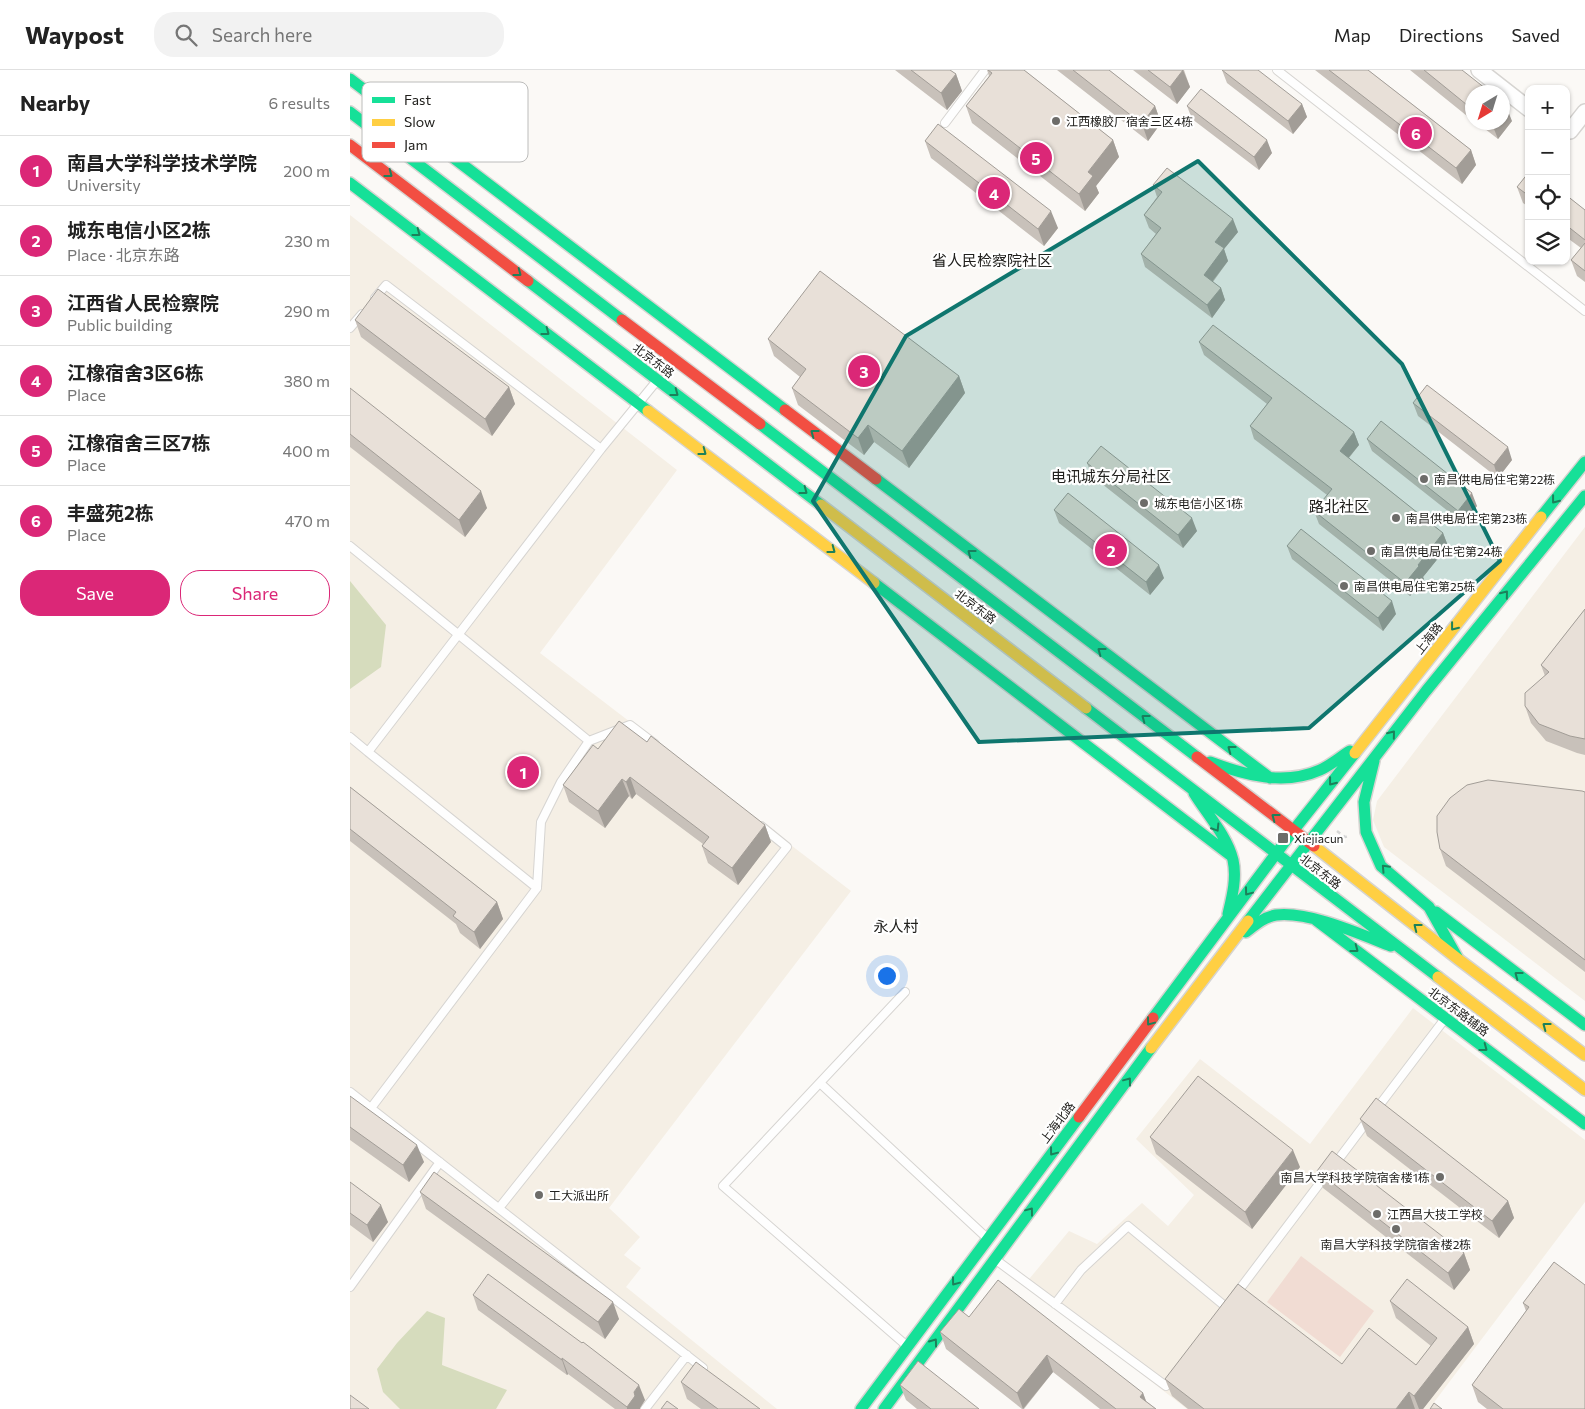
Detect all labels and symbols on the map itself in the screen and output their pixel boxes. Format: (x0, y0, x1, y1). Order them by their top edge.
legend (362, 82, 528, 162)
north arrow (1465, 85, 1510, 130)
text: Fast (404, 91, 431, 108)
text: Slow (404, 113, 435, 130)
place label: 江西橡胶厂宿舍三区4栋 (1066, 114, 1193, 128)
pin: 6 (1400, 114, 1432, 152)
marker: 江西橡胶厂宿舍三区4栋 (1050, 115, 1062, 127)
text: Jam (404, 136, 428, 153)
pin: 5 (1020, 139, 1052, 177)
one-way arrow (383, 169, 392, 177)
pin: 4 (978, 174, 1010, 212)
one-way arrow (411, 228, 420, 236)
district label: 省人民检察院社区 (932, 251, 1052, 269)
one-way arrow (512, 267, 522, 276)
one-way arrow (540, 326, 550, 335)
street label: 北京东路 (631, 340, 677, 380)
pin: 3 (848, 352, 880, 390)
one-way arrow (669, 387, 678, 395)
one-way arrow (810, 430, 820, 439)
one-way arrow (697, 446, 706, 454)
district label: 电讯城东分局社区 (1051, 467, 1171, 485)
place label: 南昌供电局住宅第22栋 (1434, 472, 1555, 486)
marker: 南昌供电局住宅第22栋 (1418, 473, 1430, 485)
one-way arrow (798, 486, 807, 494)
one-way arrow (1552, 494, 1560, 503)
place label: 城东电信小区1栋 (1154, 496, 1243, 510)
marker: 城东电信小区1栋 (1138, 497, 1150, 509)
district label: 路北社区 (1309, 497, 1369, 515)
place label: 南昌供电局住宅第23栋 (1406, 511, 1528, 525)
marker: 南昌供电局住宅第23栋 (1390, 512, 1402, 524)
pin: 2 (1095, 531, 1127, 569)
one-way arrow (826, 544, 836, 553)
place label: 南昌供电局住宅第24栋 (1381, 544, 1503, 558)
marker: 南昌供电局住宅第24栋 (1365, 545, 1377, 557)
one-way arrow (967, 550, 977, 559)
place label: 南昌供电局住宅第25栋 (1354, 579, 1476, 593)
marker: 南昌供电局住宅第25栋 (1338, 580, 1350, 592)
street label: 北京东路 (953, 586, 999, 626)
one-way arrow (1499, 591, 1508, 600)
street label: 上海路 (1411, 620, 1445, 656)
one-way arrow (1451, 621, 1460, 631)
one-way arrow (1097, 648, 1107, 657)
one-way arrow (1142, 716, 1151, 724)
one-way arrow (1386, 731, 1395, 740)
one-way arrow (1228, 746, 1237, 754)
pin: 1 (507, 753, 539, 791)
one-way arrow (1329, 776, 1337, 785)
one-way arrow (1271, 814, 1280, 823)
one-way arrow (1210, 822, 1219, 831)
marker: Xiejiacun (1276, 831, 1290, 845)
place label: Xiejiacun (1294, 831, 1344, 845)
street label: 北京东路 (1298, 851, 1344, 891)
one-way arrow (1382, 864, 1391, 873)
one-way arrow (1245, 886, 1253, 895)
district label: 永人村 (873, 917, 919, 935)
one-way arrow (1413, 924, 1423, 933)
one-way arrow (1349, 944, 1358, 952)
your location (874, 963, 900, 989)
one-way arrow (1515, 972, 1524, 980)
street label: 北京东路辅路 (1426, 984, 1492, 1038)
one-way arrow (1147, 1016, 1156, 1026)
one-way arrow (1543, 1023, 1552, 1031)
one-way arrow (1479, 1042, 1488, 1051)
one-way arrow (1122, 1078, 1130, 1087)
street label: 上海北路 (1037, 1099, 1077, 1145)
one-way arrow (1050, 1146, 1058, 1155)
place label: 南昌大学科技学院宿舍楼1栋 (1281, 1170, 1430, 1184)
marker: 南昌大学科技学院宿舍楼1栋 (1434, 1171, 1446, 1183)
place label: 工大派出所 (549, 1188, 609, 1202)
marker: 工大派出所 (533, 1189, 545, 1201)
one-way arrow (1024, 1207, 1033, 1217)
place label: 江西昌大技工学校 (1387, 1207, 1483, 1221)
marker: 江西昌大技工学校 (1371, 1208, 1383, 1220)
marker: 南昌大学科技学院宿舍楼2栋 (1390, 1223, 1402, 1235)
place label: 南昌大学科技学院宿舍楼2栋 (1321, 1237, 1471, 1251)
one-way arrow (952, 1276, 961, 1286)
one-way arrow (928, 1339, 936, 1348)

